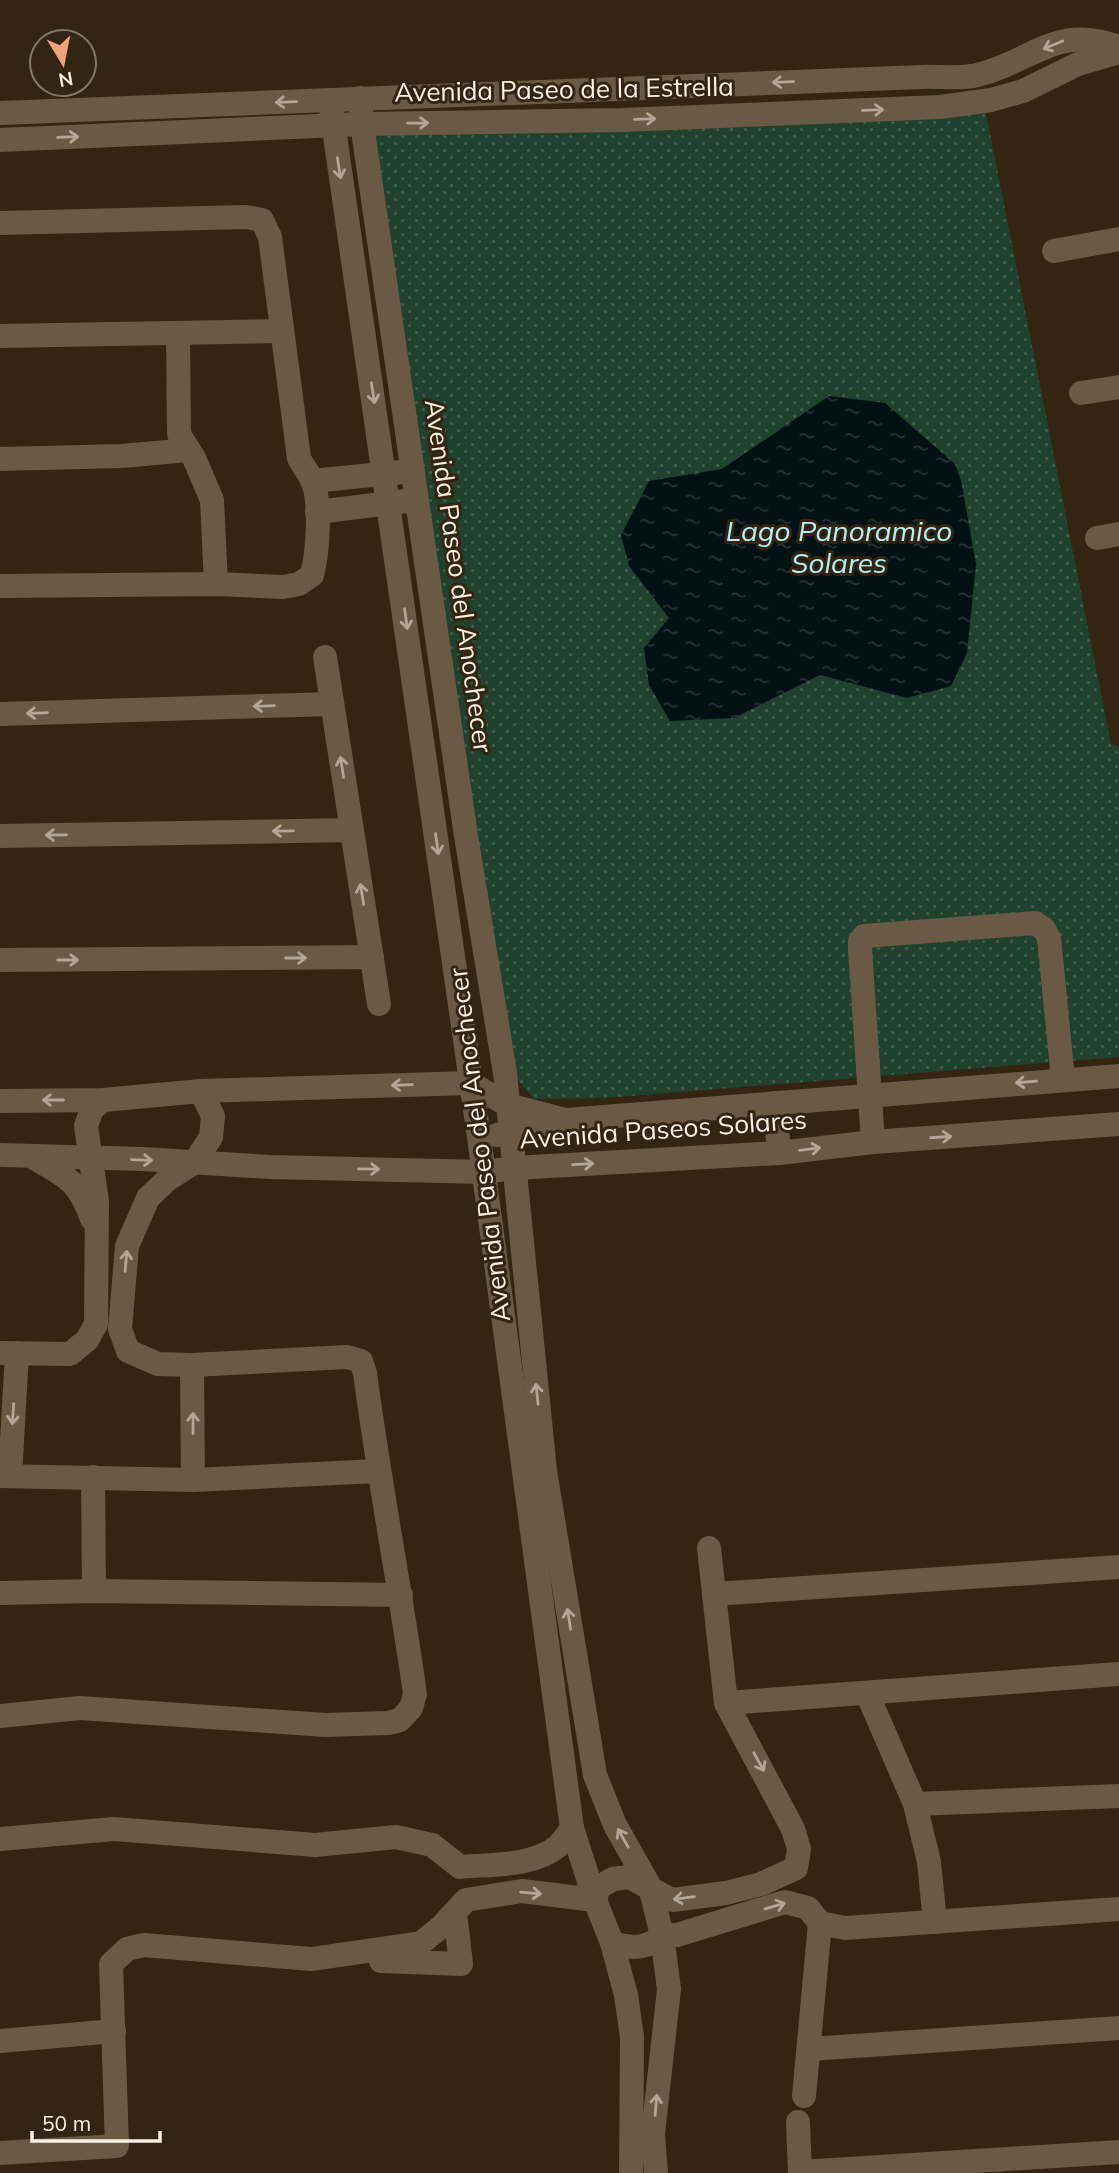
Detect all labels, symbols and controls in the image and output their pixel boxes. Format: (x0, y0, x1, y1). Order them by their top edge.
north arrow (28, 28, 98, 98)
one-way arrow (1043, 39, 1065, 52)
text: N (57, 67, 75, 93)
street label: Avenida Paseo de la Estrella (394, 70, 734, 108)
one-way arrow (772, 76, 795, 89)
one-way arrow (275, 96, 298, 109)
one-way arrow (861, 103, 884, 116)
one-way arrow (634, 113, 657, 126)
one-way arrow (406, 116, 429, 130)
one-way arrow (56, 130, 79, 143)
one-way arrow (333, 157, 346, 179)
one-way arrow (367, 381, 380, 404)
street label: Avenida Paseo del Anochecer (418, 397, 500, 755)
water label: Lago Panoramico Solares (726, 513, 952, 580)
one-way arrow (399, 607, 412, 629)
one-way arrow (253, 700, 276, 713)
one-way arrow (25, 707, 48, 720)
one-way arrow (335, 756, 348, 779)
one-way arrow (272, 824, 295, 838)
one-way arrow (45, 828, 68, 841)
one-way arrow (431, 832, 444, 855)
one-way arrow (355, 883, 368, 905)
one-way arrow (284, 951, 307, 965)
one-way arrow (56, 953, 79, 967)
street label: Avenida Paseo del Anochecer (441, 966, 517, 1324)
one-way arrow (1016, 1076, 1038, 1089)
one-way arrow (391, 1079, 414, 1092)
one-way arrow (42, 1093, 65, 1107)
street label: Avenida Paseos Solares (518, 1102, 808, 1156)
one-way arrow (929, 1130, 952, 1143)
one-way arrow (798, 1143, 821, 1156)
one-way arrow (130, 1153, 153, 1166)
one-way arrow (571, 1157, 594, 1170)
one-way arrow (357, 1163, 380, 1176)
one-way arrow (120, 1250, 133, 1272)
one-way arrow (530, 1383, 543, 1405)
one-way arrow (7, 1403, 20, 1426)
one-way arrow (186, 1411, 200, 1434)
one-way arrow (562, 1608, 575, 1631)
one-way arrow (752, 1752, 766, 1772)
one-way arrow (616, 1828, 629, 1849)
one-way arrow (519, 1887, 541, 1900)
one-way arrow (673, 1892, 696, 1905)
one-way arrow (764, 1898, 786, 1911)
one-way arrow (650, 2094, 663, 2117)
scale bar (32, 2100, 159, 2144)
text: 50 m (42, 2110, 91, 2136)

